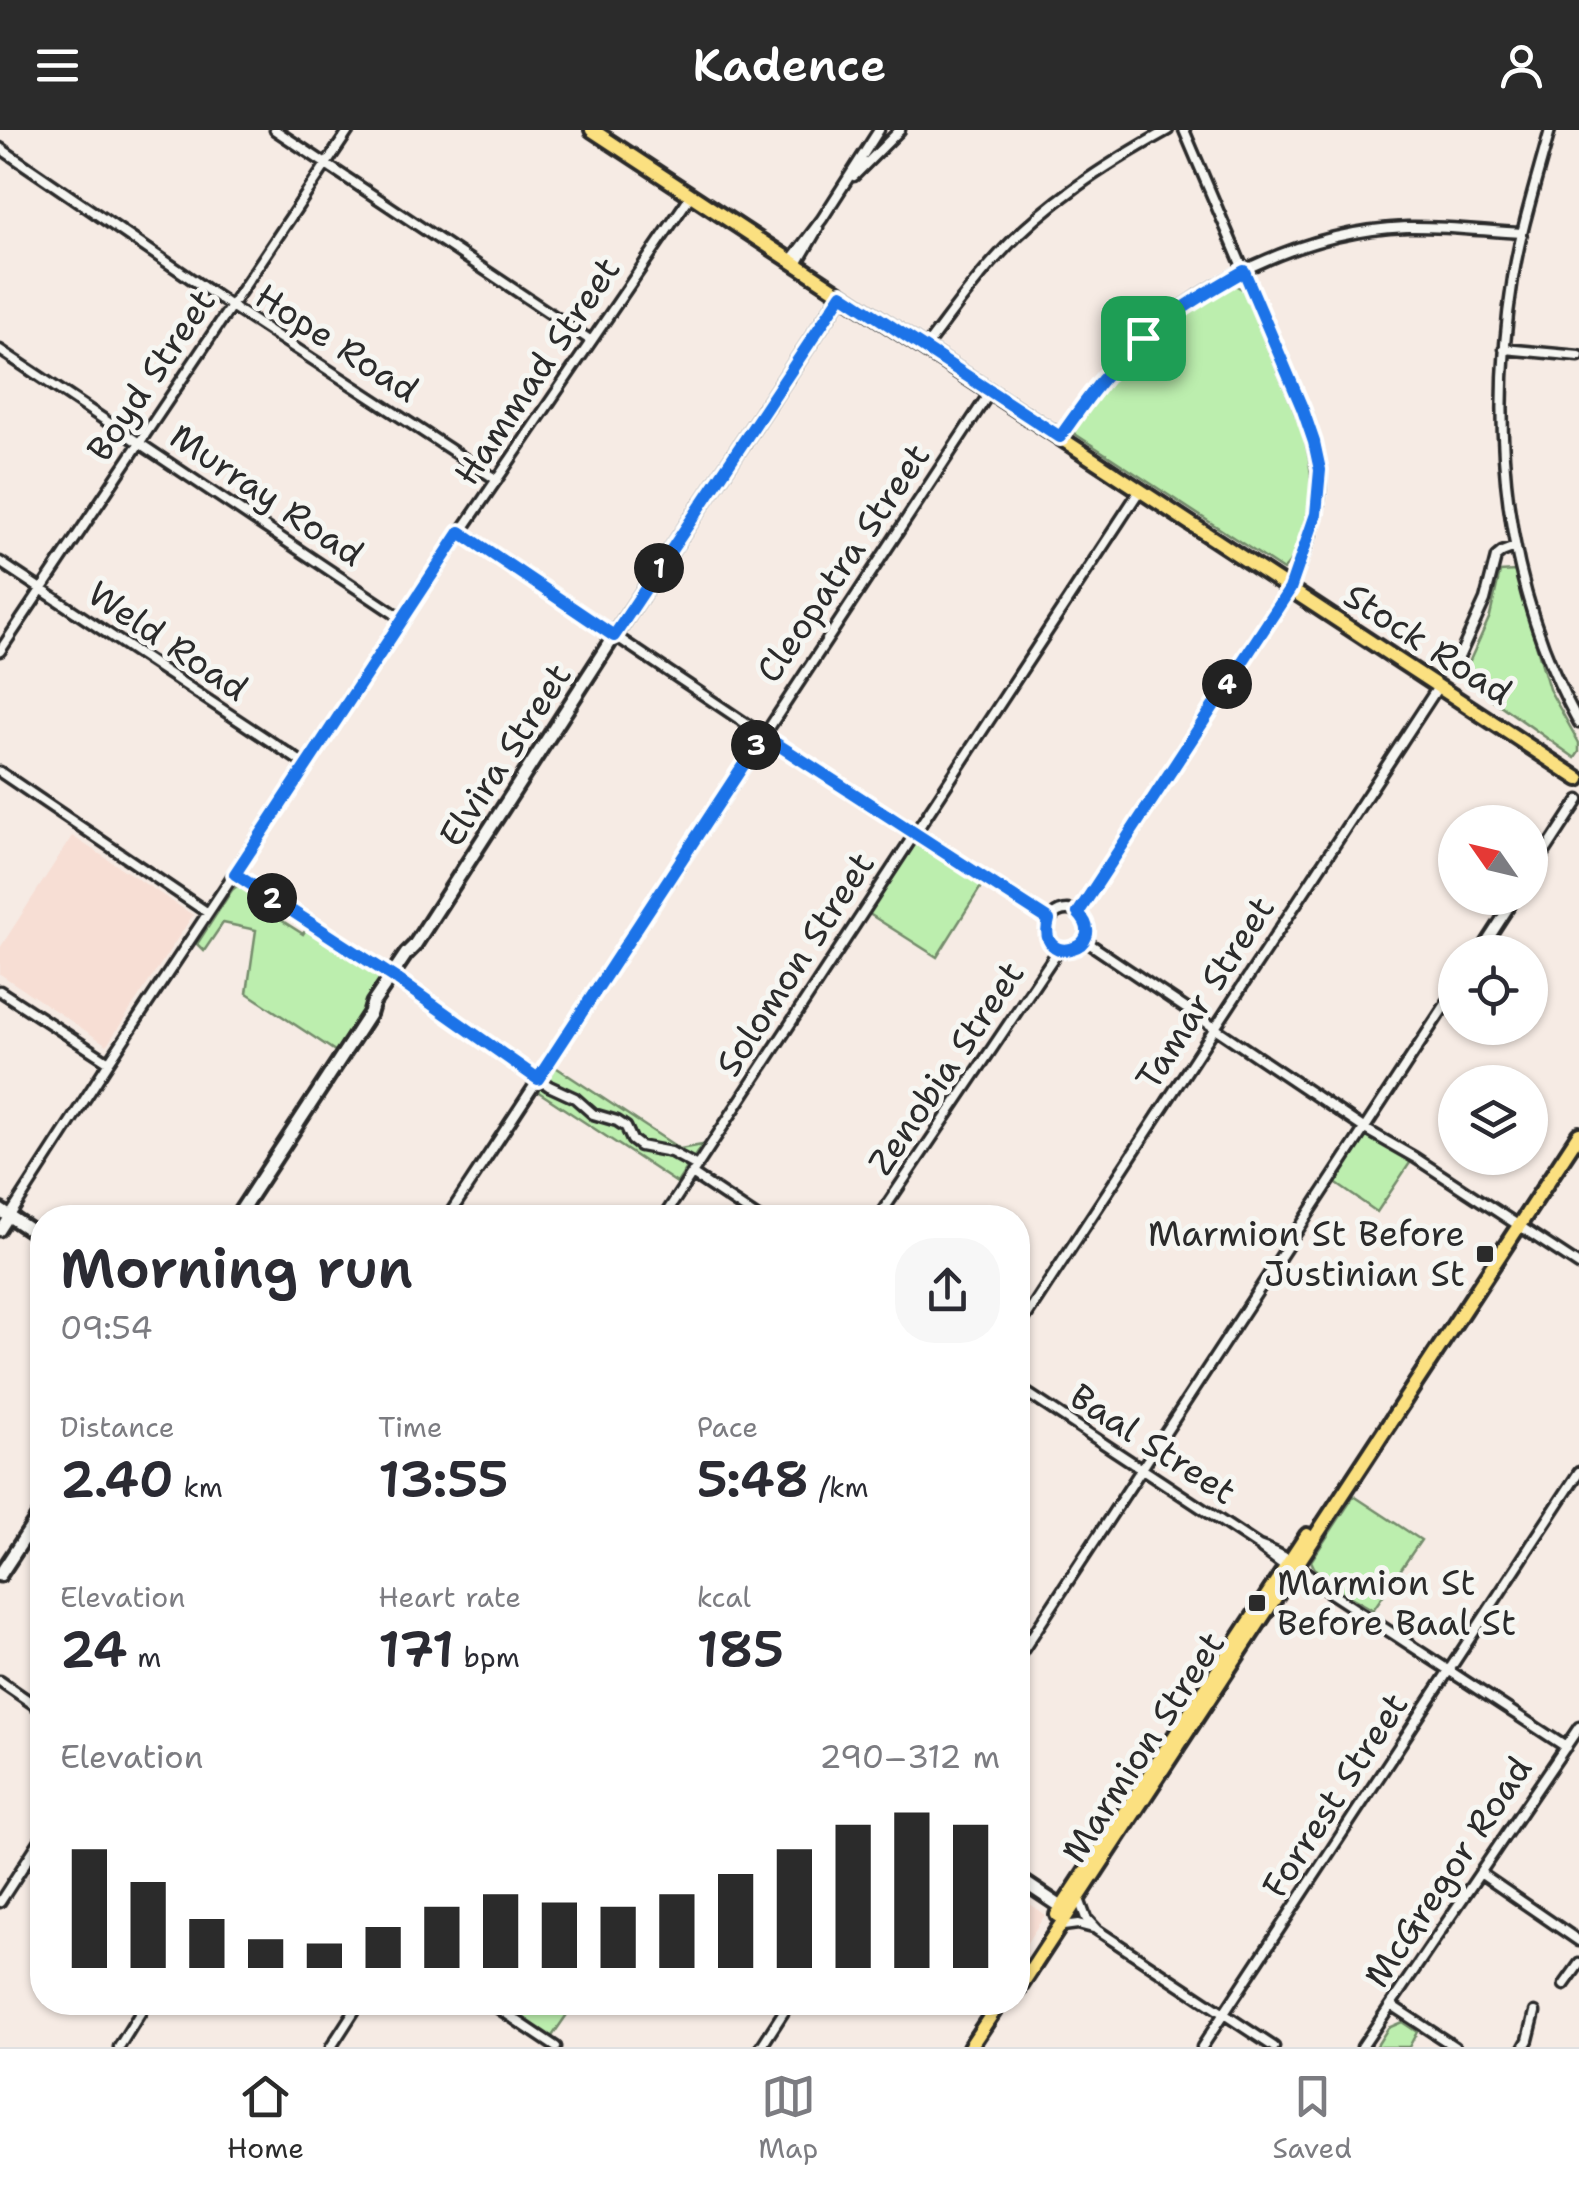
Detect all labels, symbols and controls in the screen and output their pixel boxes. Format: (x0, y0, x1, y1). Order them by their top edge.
text: Kadence (693, 35, 886, 95)
icon: menu (30, 38, 85, 93)
icon: person (1494, 38, 1549, 93)
street label: Hammad Street (443, 247, 630, 494)
street label: Hope Road (247, 272, 428, 413)
street label: Boyd Street (76, 279, 226, 470)
pin (1101, 296, 1186, 381)
icon: arrive (1116, 311, 1171, 366)
street label: Murray Road (161, 412, 373, 577)
street label: Cleopatra Street (745, 434, 940, 692)
pin: 1 (634, 543, 684, 593)
text: 1 (653, 549, 665, 587)
street label: Weld Road (79, 570, 258, 711)
street label: Stock Road (1335, 572, 1521, 715)
street label: Elvira Street (428, 654, 581, 856)
pin: 4 (1202, 659, 1252, 709)
text: 4 (1217, 665, 1237, 703)
pin: 3 (731, 720, 781, 770)
text: 3 (746, 726, 766, 764)
north arrow (1438, 805, 1548, 915)
map controls (1438, 805, 1548, 1175)
street label: Solomon Street (704, 842, 885, 1085)
pin: 2 (247, 873, 297, 923)
text: 2 (262, 879, 282, 917)
street label: Tamar Street (1124, 887, 1285, 1099)
button: locate (1438, 935, 1548, 1045)
street label: Zenobia Street (857, 952, 1034, 1184)
button: layers (1438, 1065, 1548, 1175)
place label: Marmion St Before Justinian St (1148, 1210, 1465, 1297)
text: Morning run (60, 1231, 413, 1305)
button: share (895, 1238, 1000, 1343)
marker: Marmion St Before Justinian St (1474, 1243, 1496, 1265)
text: 09:54 (60, 1306, 153, 1349)
street label: Baal Street (1061, 1372, 1245, 1515)
text: Distance (60, 1408, 175, 1446)
text: Time (378, 1408, 443, 1446)
text: Pace (697, 1408, 758, 1446)
text: 2.40 (60, 1446, 174, 1513)
text: 13:55 (378, 1446, 509, 1513)
text: 5:48 (697, 1446, 809, 1513)
text: km (174, 1468, 223, 1506)
text: /km (809, 1468, 869, 1506)
place label: Marmion St Before Baal St (1277, 1559, 1516, 1646)
text: Elevation (60, 1578, 185, 1616)
text: Heart rate (378, 1578, 521, 1616)
text: kcal (697, 1578, 751, 1616)
marker: Marmion St Before Baal St (1246, 1592, 1268, 1614)
text: 24 (60, 1616, 128, 1683)
text: 171 (378, 1616, 454, 1683)
text: 185 (697, 1616, 784, 1683)
street label: Marmion Street (1050, 1622, 1235, 1871)
text: m (128, 1638, 161, 1676)
text: bpm (454, 1638, 520, 1676)
street label: Forrest Street (1251, 1683, 1418, 1906)
text: Elevation (60, 1735, 203, 1778)
text: 290–312 m (819, 1735, 1000, 1778)
street label: McGregor Road (1353, 1747, 1542, 1996)
tab: Home (227, 2069, 304, 2167)
tab: Map (758, 2069, 818, 2167)
tab: Saved (1272, 2069, 1352, 2167)

